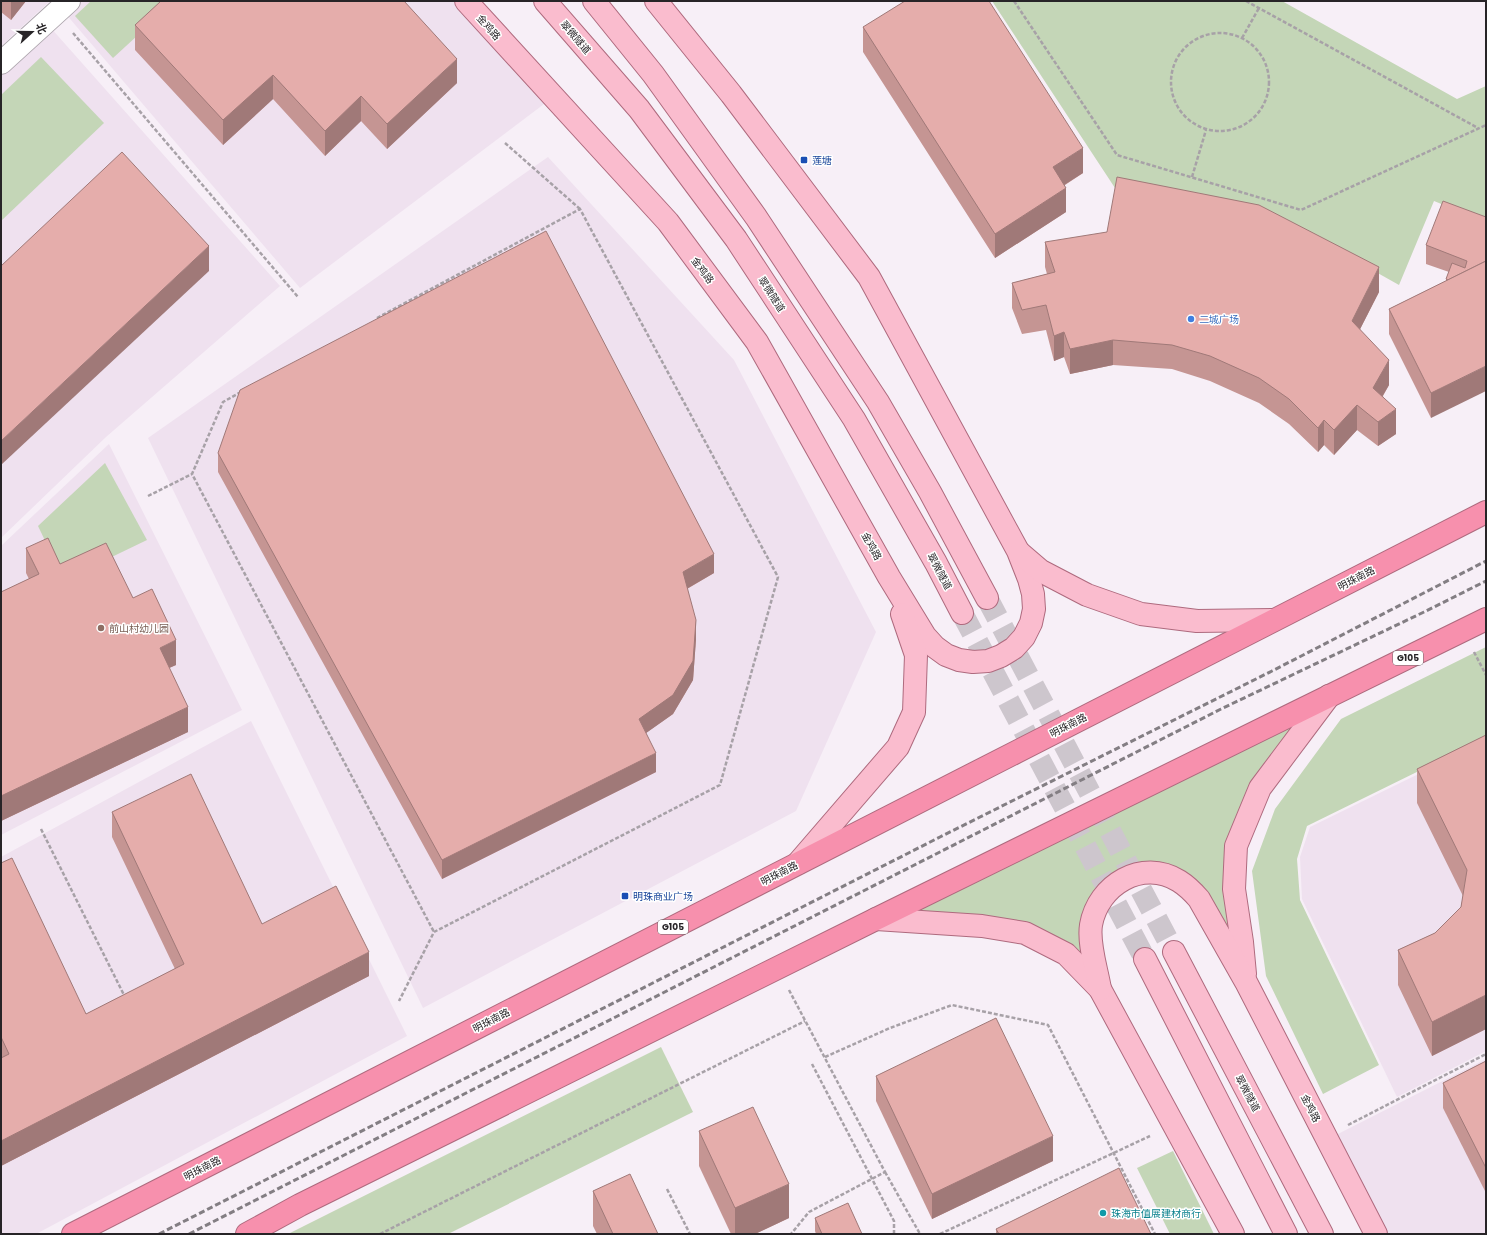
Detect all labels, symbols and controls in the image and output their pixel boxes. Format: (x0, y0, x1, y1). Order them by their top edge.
street label: 金鸡路 (473, 11, 504, 44)
north arrow (12, 12, 52, 52)
street label: 翠微隧道 (557, 17, 594, 57)
text: 北 (32, 20, 51, 36)
place label: 莲塘 (812, 153, 832, 168)
marker: 莲塘 (799, 155, 809, 165)
street label: 金鸡路 (688, 254, 718, 287)
street label: 翠微隧道 (754, 273, 789, 315)
place label: 二城广场 (1199, 312, 1239, 327)
marker: 二城广场 (1186, 314, 1196, 324)
street label: 金鸡路 (858, 529, 885, 563)
street label: 翠微隧道 (924, 550, 956, 592)
street label: 明珠南路 (1335, 563, 1377, 594)
place label: 前山村幼儿园 (109, 621, 169, 636)
marker: 前山村幼儿园 (96, 623, 106, 633)
road number: G105 (1393, 651, 1423, 665)
street label: 明珠南路 (1047, 710, 1089, 741)
street label: 明珠南路 (758, 858, 800, 889)
place label: 明珠商业广场 (633, 889, 693, 904)
marker: 明珠商业广场 (620, 891, 630, 901)
road number: G105 (658, 920, 688, 934)
street label: 明珠南路 (470, 1005, 512, 1036)
street label: 翠微隧道 (1232, 1072, 1264, 1114)
street label: 金鸡路 (1297, 1091, 1324, 1125)
street label: 明珠南路 (181, 1153, 223, 1184)
place label: 珠海市值展建材商行 (1111, 1206, 1201, 1221)
marker: 珠海市值展建材商行 (1098, 1208, 1108, 1218)

